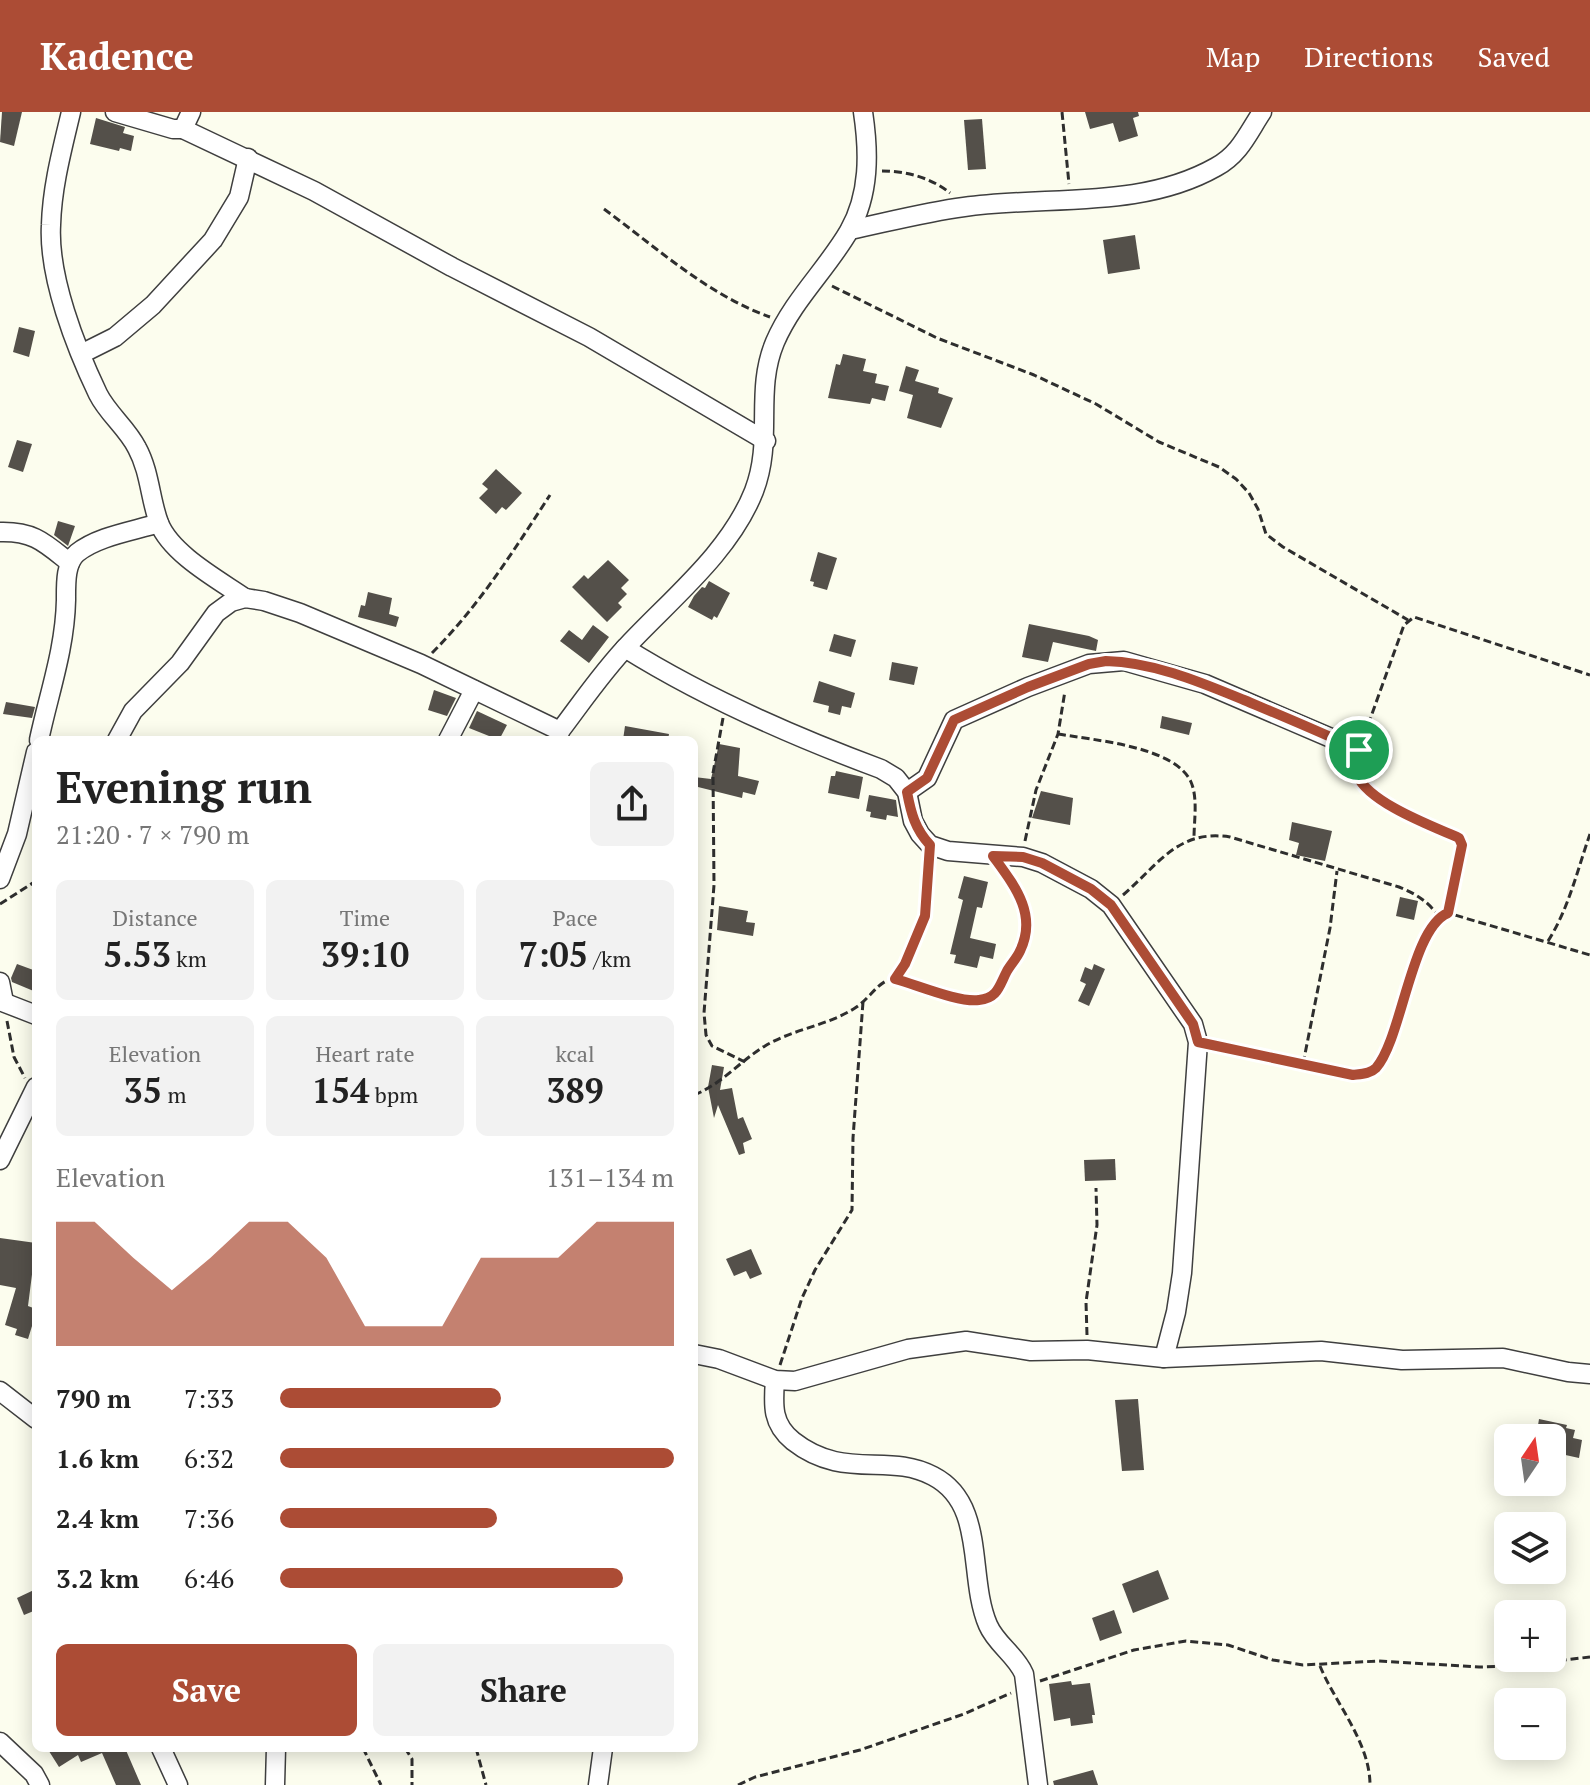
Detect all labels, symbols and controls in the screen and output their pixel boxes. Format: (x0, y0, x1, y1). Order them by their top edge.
text: Kadence (40, 31, 194, 81)
text: Map (1206, 38, 1260, 75)
text: Directions (1304, 38, 1434, 75)
text: Saved (1478, 38, 1550, 75)
pin (1325, 716, 1393, 784)
icon: arrive (1337, 728, 1381, 772)
text: Evening run (56, 757, 312, 816)
button: share (590, 762, 674, 846)
text: 21:20 · 7 × 790 m (56, 817, 250, 851)
text: Distance (113, 903, 198, 932)
text: Time (340, 903, 390, 932)
text: Pace (552, 903, 598, 932)
text: 5.53 (103, 932, 171, 977)
text: 39:10 (321, 932, 409, 977)
text: 7:05 (519, 932, 588, 977)
text: km (171, 944, 207, 973)
text: /km (588, 944, 631, 973)
text: Elevation (109, 1039, 201, 1068)
text: Heart rate (316, 1039, 414, 1068)
text: kcal (555, 1039, 595, 1068)
text: 35 (124, 1068, 162, 1113)
text: 154 (312, 1068, 369, 1113)
text: 389 (546, 1068, 604, 1113)
text: m (162, 1080, 186, 1109)
text: bpm (369, 1080, 418, 1109)
text: Elevation (56, 1160, 165, 1194)
text: 131–134 m (546, 1160, 674, 1194)
text: 790 m (56, 1381, 131, 1415)
text: 7:33 (184, 1381, 234, 1415)
north arrow (1494, 1424, 1566, 1496)
map controls (1494, 1424, 1566, 1760)
text: 1.6 km (56, 1441, 139, 1475)
text: 6:32 (184, 1441, 234, 1475)
text: 2.4 km (56, 1501, 139, 1535)
text: 7:36 (184, 1501, 234, 1535)
button: layers (1494, 1512, 1566, 1584)
text: 3.2 km (56, 1561, 139, 1595)
text: 6:46 (184, 1561, 234, 1595)
button: + (1494, 1600, 1566, 1672)
button: Save (56, 1644, 357, 1736)
button: Share (373, 1644, 674, 1736)
button: − (1494, 1688, 1566, 1760)

